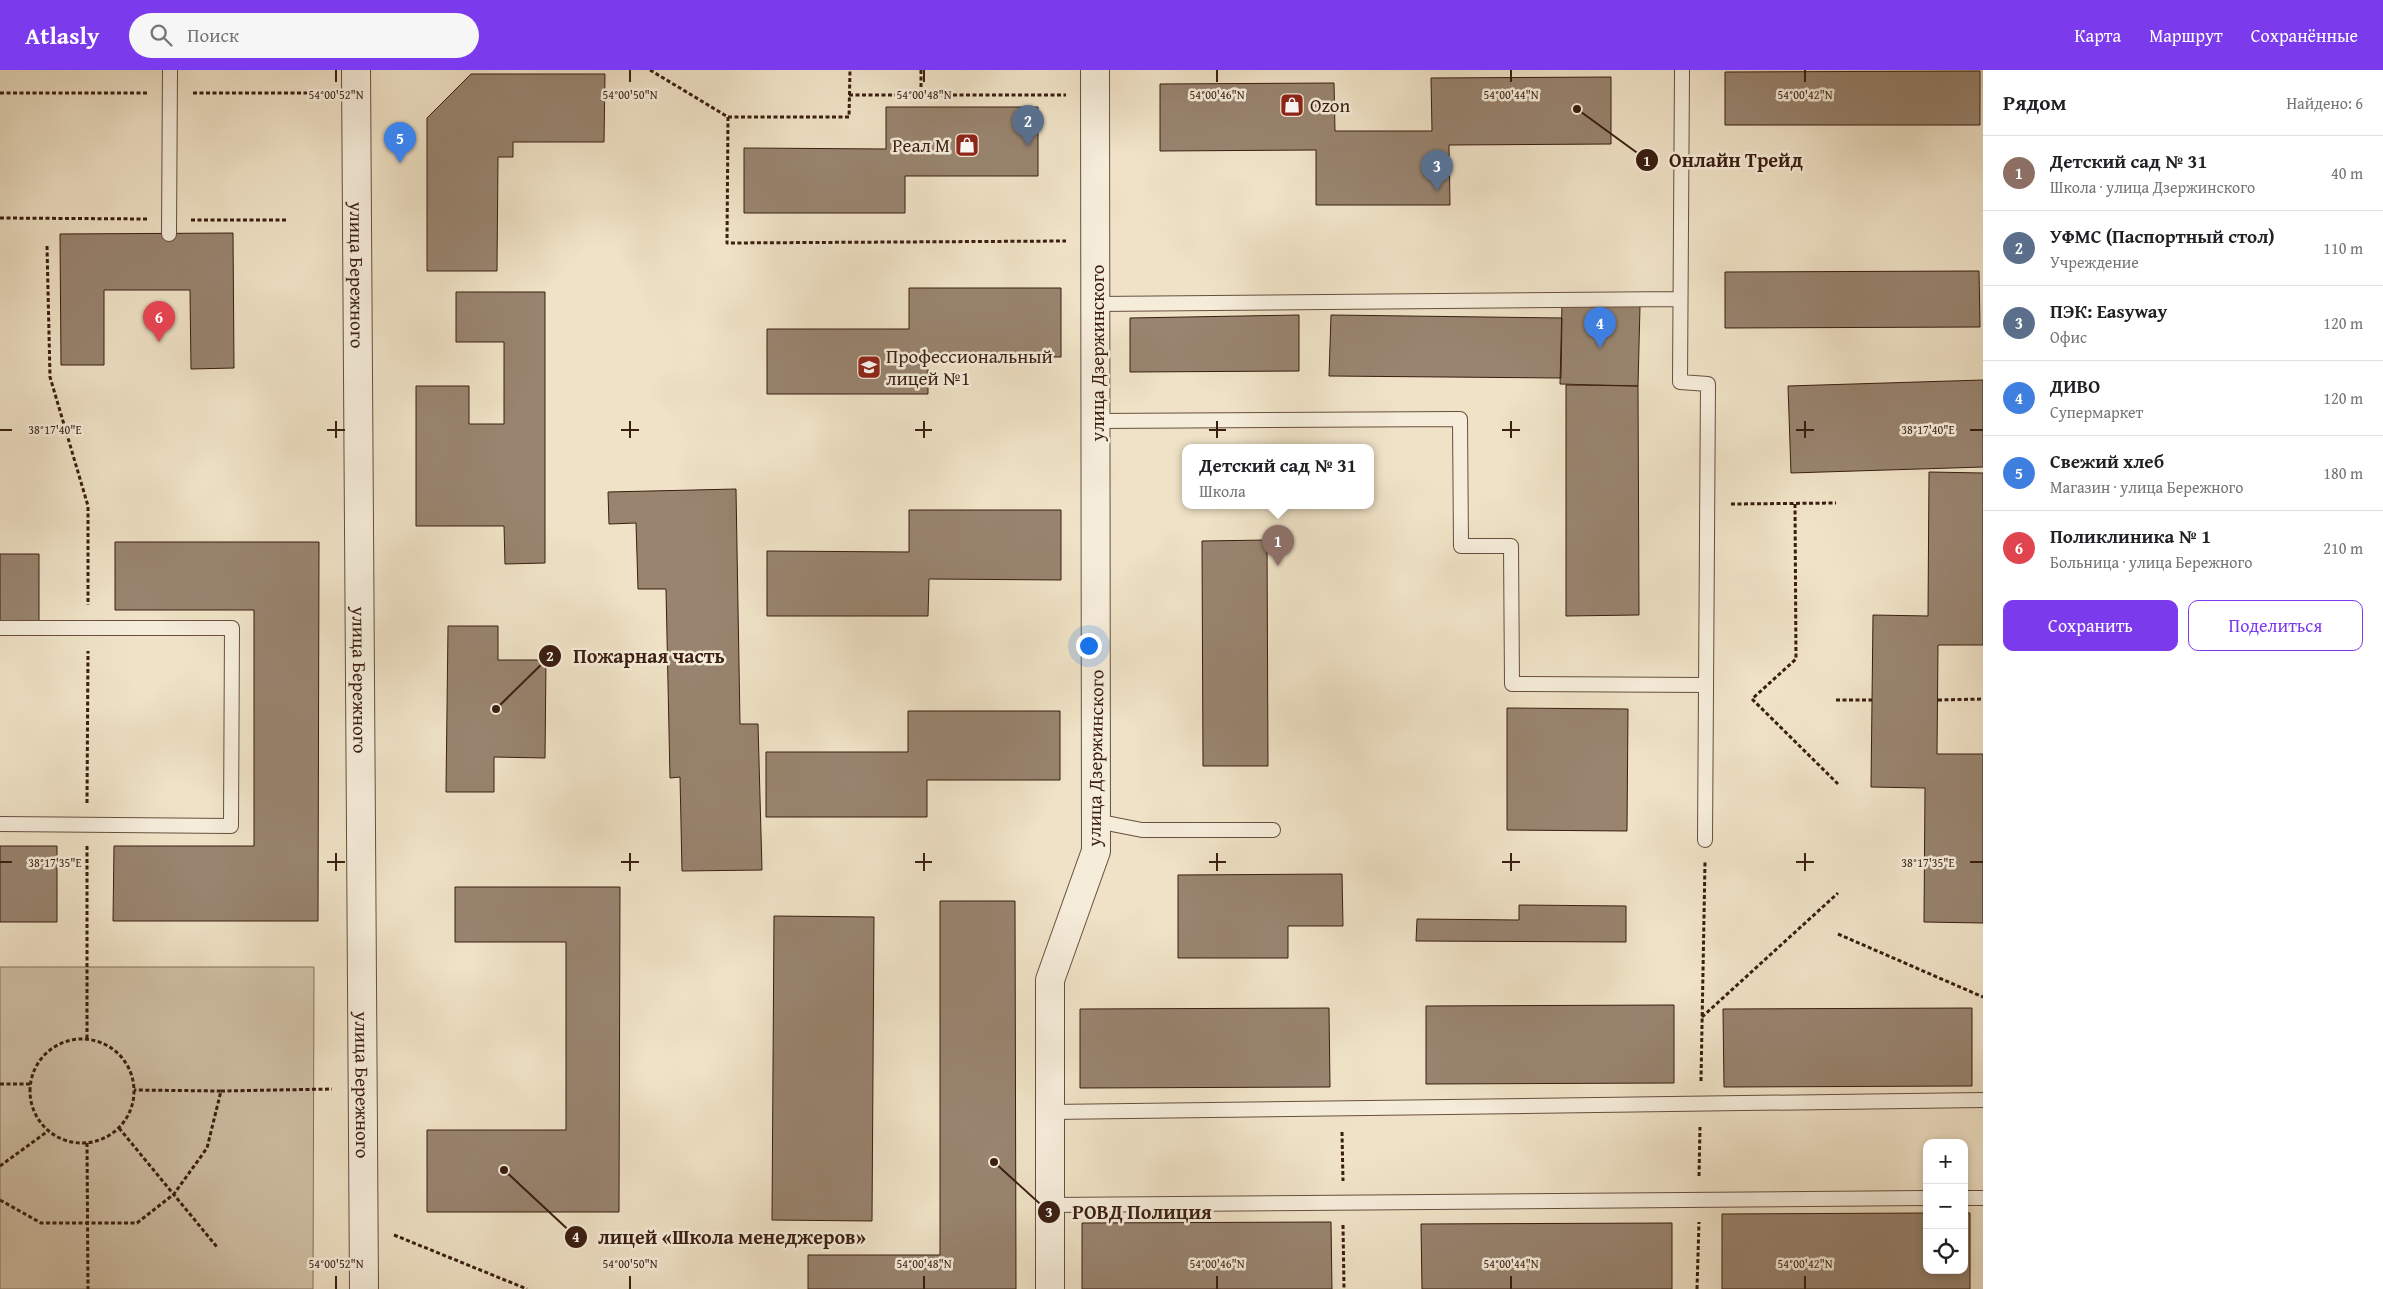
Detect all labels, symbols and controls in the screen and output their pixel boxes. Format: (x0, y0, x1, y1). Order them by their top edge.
search box (129, 13, 479, 58)
text: Atlasly (25, 18, 99, 53)
icon: search (147, 21, 175, 49)
text: Поиск (187, 21, 239, 49)
text: Карта (2075, 22, 2121, 49)
text: Маршрут (2149, 22, 2223, 49)
text: Сохранённые (2251, 22, 2358, 49)
text: 54°00'52"N (308, 86, 364, 103)
text: 54°00'50"N (602, 86, 658, 103)
text: 54°00'48"N (896, 86, 952, 103)
text: 54°00'46"N (1189, 86, 1245, 103)
text: 54°00'44"N (1483, 86, 1539, 103)
text: 54°00'42"N (1777, 86, 1833, 103)
text: Рядом (2003, 87, 2066, 118)
place label: Ozon (1310, 91, 1351, 119)
text: Найдено: 6 (2286, 91, 2363, 115)
shop icon: Ozon (1279, 92, 1305, 118)
pin: 2 (1012, 105, 1044, 146)
pin: 5 (384, 122, 416, 163)
place label: Реал М (892, 131, 950, 159)
shop icon: Реал М (954, 132, 980, 158)
callout: Онлайн Трейд (1634, 143, 1813, 178)
text: Онлайн Трейд (1669, 145, 1803, 174)
text: Детский сад № 31 (2050, 147, 2207, 175)
pin: 3 (1421, 150, 1453, 191)
text: 1 (1643, 150, 1651, 171)
text: 1 (2015, 161, 2023, 185)
text: 40 m (2331, 161, 2363, 185)
text: Школа · улица Дзержинского (2050, 175, 2255, 199)
street label: улица Бережного (343, 200, 372, 348)
text: УФМС (Паспортный стол) (2050, 222, 2275, 250)
text: 2 (2015, 236, 2023, 260)
text: 110 m (2323, 236, 2363, 260)
text: Учреждение (2050, 250, 2139, 274)
street label: улица Дзержинского (1083, 264, 1111, 443)
text: ПЭК: Easyway (2050, 297, 2167, 325)
pin: 6 (143, 301, 175, 342)
pin: 4 (1584, 307, 1616, 348)
text: 3 (2015, 311, 2023, 335)
text: 120 m (2323, 311, 2363, 335)
text: Офис (2050, 325, 2087, 349)
place label: Профессиональный лицей №1 (886, 342, 1053, 392)
school or university icon: Профессиональный лицей №1 (856, 354, 882, 380)
text: ДИВО (2050, 372, 2100, 400)
text: 4 (2015, 386, 2023, 410)
text: 120 m (2323, 386, 2363, 410)
text: Супермаркет (2050, 400, 2143, 424)
text: 38°17'40"E (28, 421, 82, 438)
text: 38°17'40"E (1901, 421, 1955, 438)
popup (1182, 444, 1374, 509)
text: Свежий хлеб (2050, 447, 2164, 475)
text: Детский сад № 31 (1199, 451, 1357, 479)
text: 5 (2015, 461, 2023, 485)
text: 180 m (2323, 461, 2363, 485)
text: Магазин · улица Бережного (2050, 475, 2244, 499)
text: Школа (1199, 479, 1246, 503)
text: Поликлиника № 1 (2050, 522, 2211, 550)
pin: 1 (1262, 525, 1294, 566)
text: 6 (2015, 536, 2023, 560)
text: 210 m (2323, 536, 2363, 560)
text: Больница · улица Бережного (2050, 550, 2252, 574)
button: Сохранить (2003, 600, 2178, 651)
button: Поделиться (2188, 600, 2363, 651)
street label: улица Бережного (346, 605, 374, 753)
your location (1076, 633, 1102, 659)
callout: Пожарная часть (538, 638, 734, 673)
text: Пожарная часть (573, 641, 725, 670)
text: 2 (546, 645, 554, 666)
street label: улица Дзержинского (1079, 669, 1111, 848)
text: 38°17'35"E (28, 854, 82, 871)
text: 38°17'35"E (1901, 854, 1955, 871)
street label: улица Бережного (348, 1010, 377, 1158)
map controls (1923, 1139, 1968, 1274)
button: + (1923, 1139, 1968, 1184)
button: − (1923, 1184, 1968, 1229)
callout: РОВД Полиция (1037, 1195, 1221, 1230)
text: РОВД Полиция (1072, 1197, 1212, 1226)
text: 3 (1045, 1201, 1053, 1222)
callout: лицей «Школа менеджеров» (563, 1220, 876, 1255)
text: лицей «Школа менеджеров» (598, 1222, 866, 1251)
text: 4 (572, 1226, 580, 1247)
button: locate (1923, 1229, 1968, 1274)
text: 54°00'52"N (308, 1255, 364, 1272)
text: 54°00'50"N (602, 1255, 658, 1272)
text: 54°00'48"N (896, 1255, 952, 1272)
text: 54°00'46"N (1189, 1255, 1245, 1272)
text: 54°00'44"N (1483, 1255, 1539, 1272)
text: 54°00'42"N (1777, 1255, 1833, 1272)

